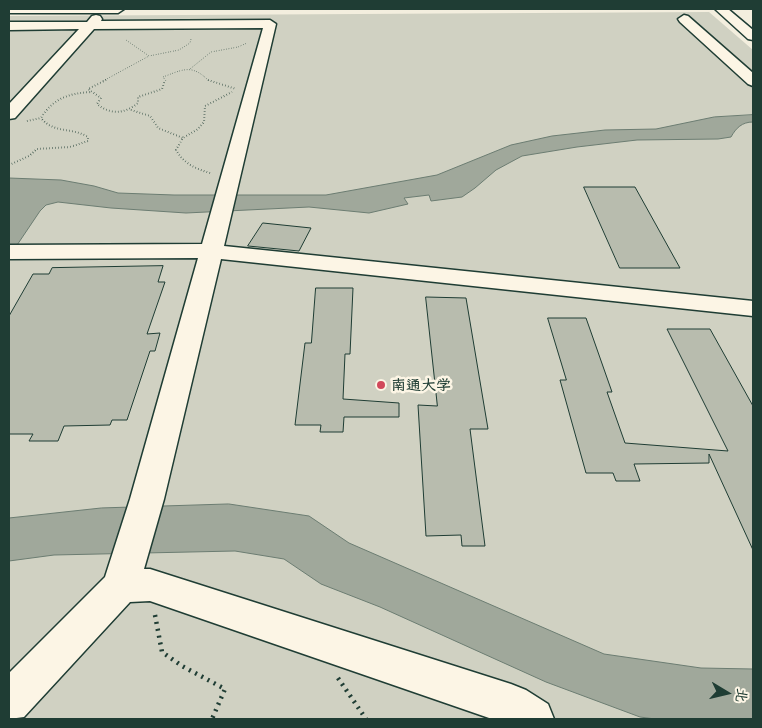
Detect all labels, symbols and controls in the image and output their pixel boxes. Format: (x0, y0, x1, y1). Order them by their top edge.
place label: 南通大学 (391, 376, 451, 394)
marker: 南通大学 (375, 379, 387, 391)
north arrow (702, 668, 752, 718)
text: 北 (732, 687, 753, 704)

